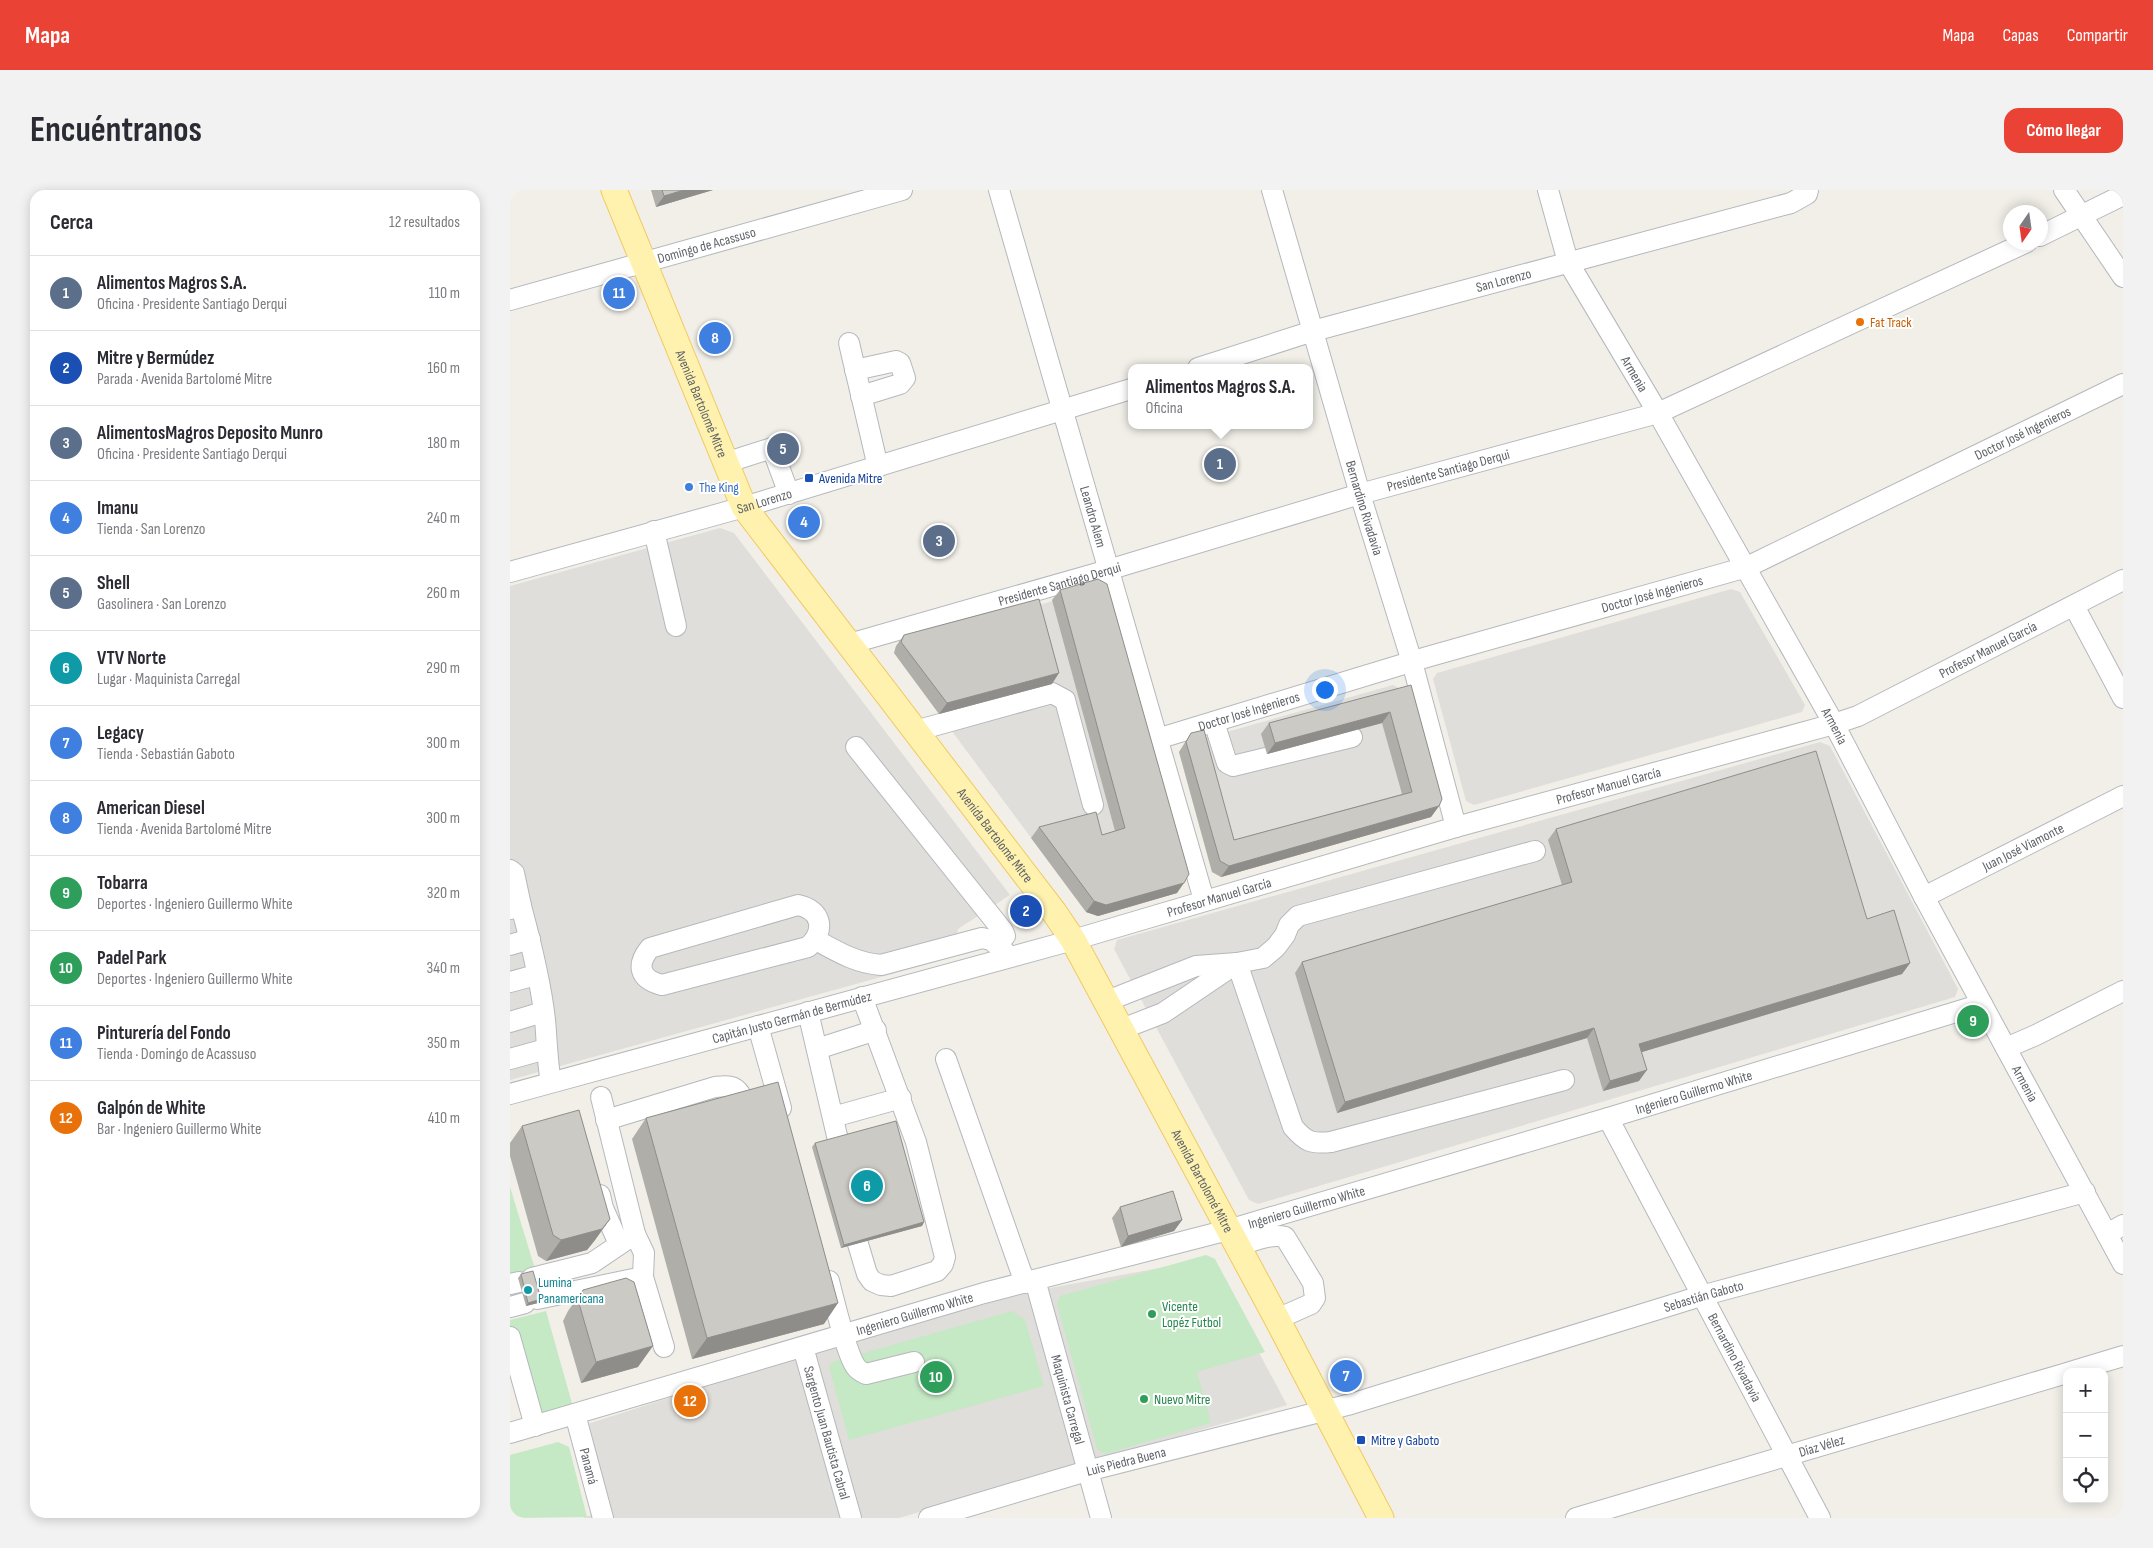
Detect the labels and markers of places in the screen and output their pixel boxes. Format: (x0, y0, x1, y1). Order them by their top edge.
pin: 11 (603, 274, 635, 312)
place label: Fat Track (1870, 314, 1912, 331)
marker: Fat Track (1854, 316, 1866, 328)
pin: 8 (699, 319, 731, 357)
pin: 5 (767, 430, 799, 468)
pin: 1 (1204, 445, 1236, 483)
place label: Avenida Mitre (818, 470, 882, 487)
marker: Avenida Mitre (803, 472, 815, 484)
place label: The King (699, 479, 739, 496)
marker: The King (683, 481, 695, 493)
pin: 4 (788, 503, 820, 541)
pin: 3 (923, 522, 955, 560)
pin: 2 (1010, 892, 1042, 930)
pin: 9 (1957, 1002, 1989, 1040)
pin: 6 (851, 1167, 883, 1205)
place label: Lumina Panamericana (538, 1274, 604, 1307)
marker: Lumina Panamericana (522, 1284, 534, 1296)
place label: Vicente Lopéz Futbol (1162, 1298, 1221, 1331)
marker: Vicente Lopéz Futbol (1146, 1308, 1158, 1320)
pin: 7 (1330, 1357, 1362, 1395)
pin: 10 (920, 1358, 952, 1396)
pin: 12 (674, 1382, 706, 1420)
place label: Nuevo Mitre (1154, 1391, 1210, 1408)
marker: Nuevo Mitre (1138, 1393, 1150, 1405)
place label: Mitre y Gaboto (1371, 1432, 1440, 1449)
marker: Mitre y Gaboto (1355, 1434, 1367, 1446)

